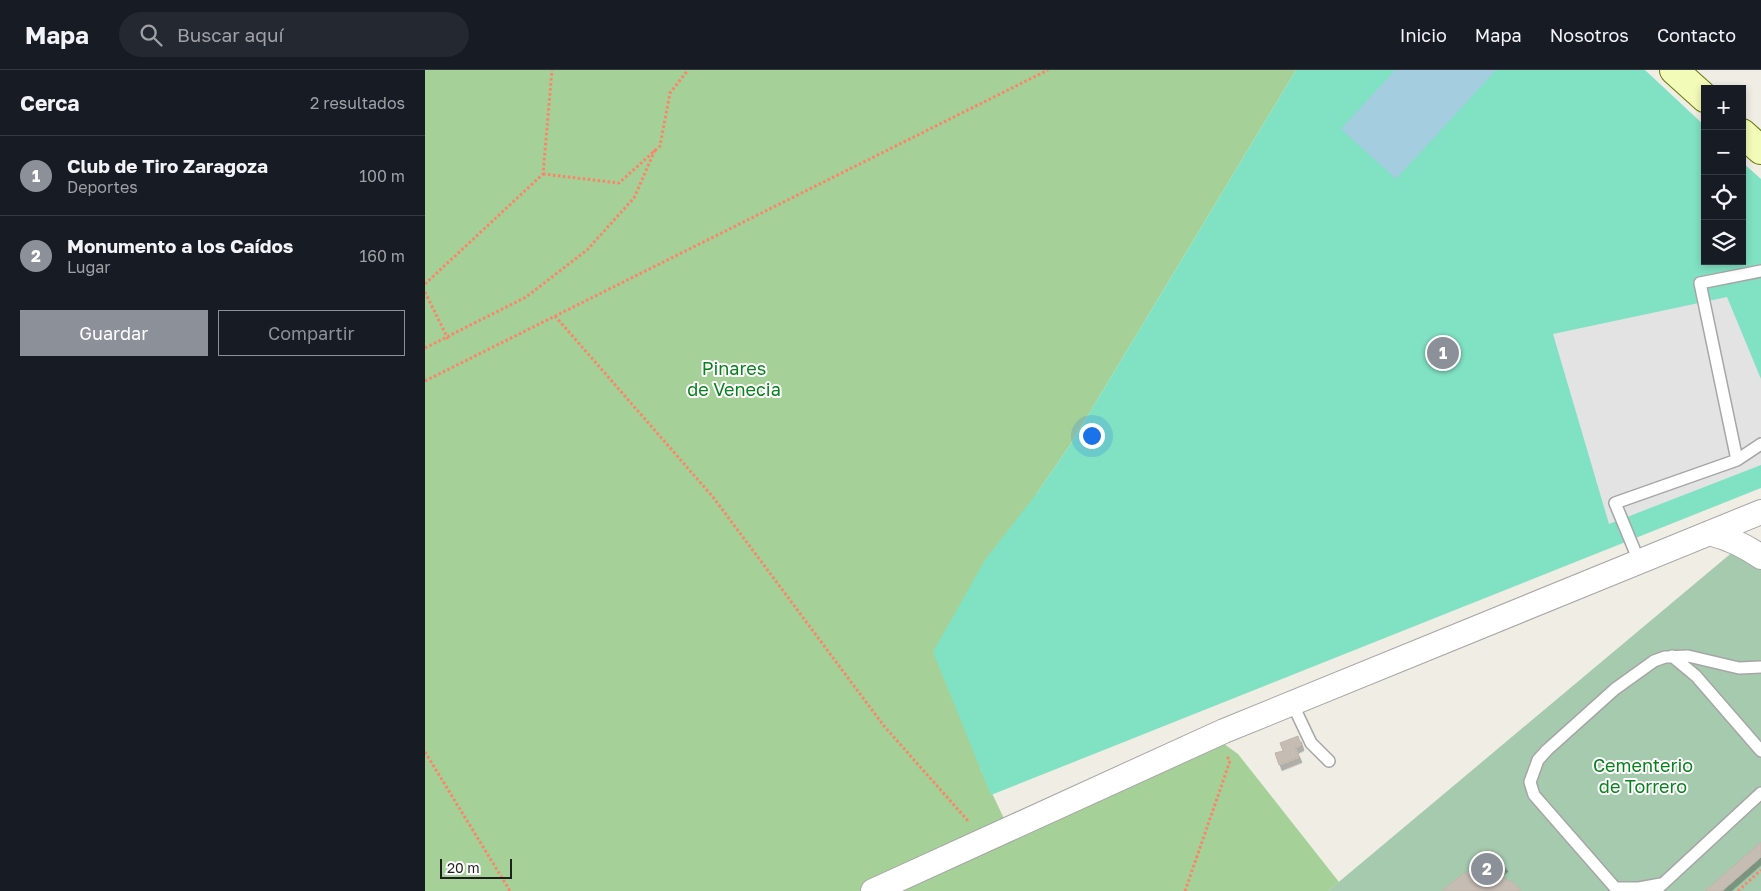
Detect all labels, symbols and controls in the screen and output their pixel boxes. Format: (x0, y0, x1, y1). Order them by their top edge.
search box (119, 12, 469, 57)
text: Mapa (25, 20, 89, 49)
icon: search (137, 21, 165, 49)
text: Buscar aquí (177, 23, 284, 46)
text: Inicio (1400, 24, 1447, 46)
text: Mapa (1475, 24, 1522, 46)
text: Nosotros (1550, 24, 1629, 46)
text: Contacto (1657, 24, 1736, 46)
map controls (1701, 85, 1746, 265)
button: + (1701, 85, 1746, 130)
text: Cerca (20, 90, 79, 116)
text: 2 resultados (310, 93, 405, 113)
button: − (1701, 130, 1746, 175)
text: Club de Tiro Zaragoza (67, 154, 268, 177)
text: 1 (32, 166, 40, 186)
text: 100 m (359, 166, 405, 186)
button: locate (1701, 175, 1746, 220)
text: Deportes (67, 177, 138, 197)
button: layers (1701, 220, 1746, 265)
text: Monumento a los Caídos (67, 234, 293, 257)
text: 2 (31, 246, 41, 266)
text: 160 m (359, 246, 405, 266)
text: Lugar (67, 257, 111, 277)
button: Guardar (20, 310, 208, 356)
button: Compartir (218, 310, 405, 356)
pin: 1 (1427, 334, 1459, 372)
park label: Pinares de Venecia (687, 357, 781, 400)
your location (1079, 423, 1105, 449)
park label: Cementerio de Torrero (1593, 754, 1693, 797)
pin: 2 (1471, 850, 1503, 888)
scale bar (440, 856, 513, 879)
text: 20 m (447, 859, 480, 876)

